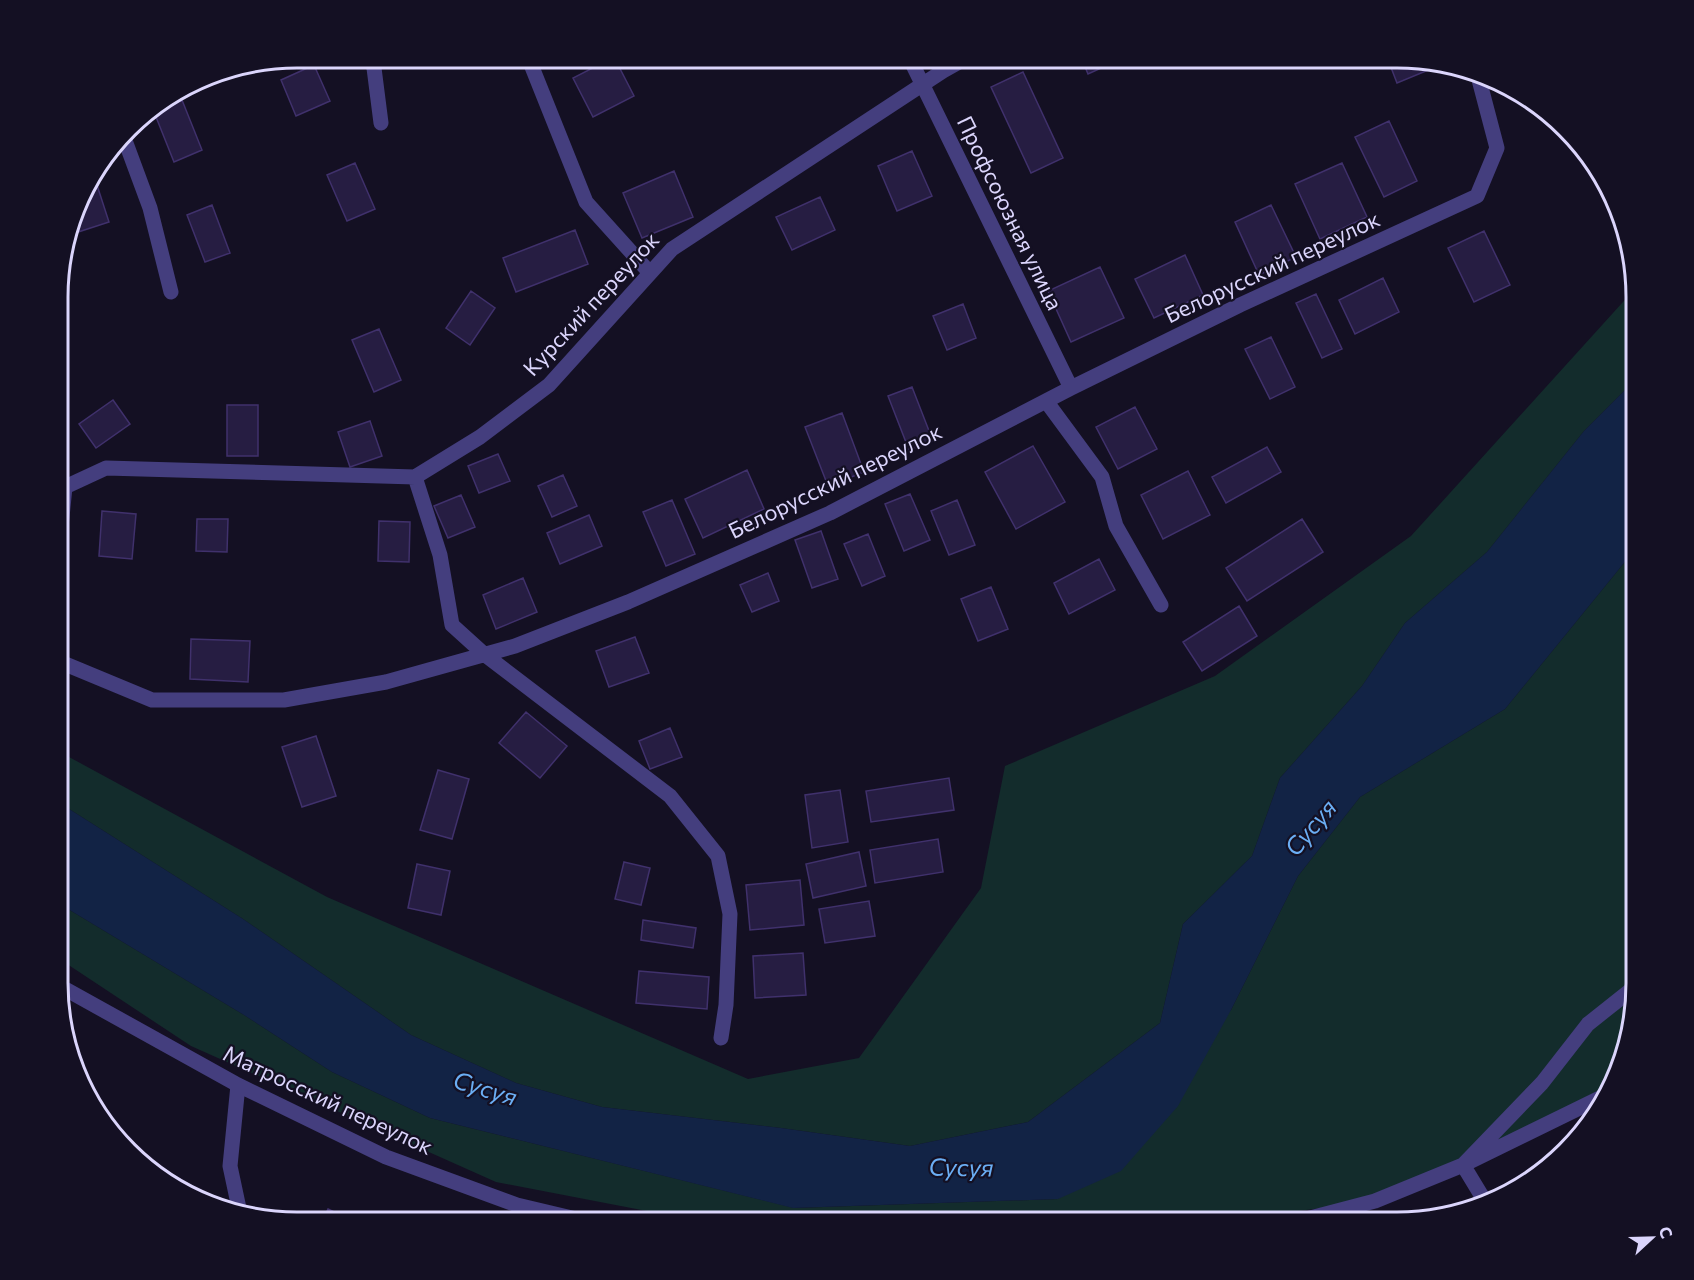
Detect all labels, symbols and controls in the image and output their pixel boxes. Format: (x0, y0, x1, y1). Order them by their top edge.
street label: Профсоюзная улица (952, 111, 1069, 314)
street label: Белорусский переулок (1160, 205, 1384, 328)
street label: Курский переулок (517, 226, 664, 381)
street label: Белорусский переулок (724, 417, 946, 544)
water label: Сусуя (1278, 793, 1342, 861)
street label: Матросский переулок (219, 1039, 438, 1160)
water label: Сусуя (450, 1064, 521, 1111)
water label: Сусуя (928, 1151, 994, 1182)
north arrow (1622, 1208, 1682, 1268)
text: С (1656, 1224, 1677, 1241)

